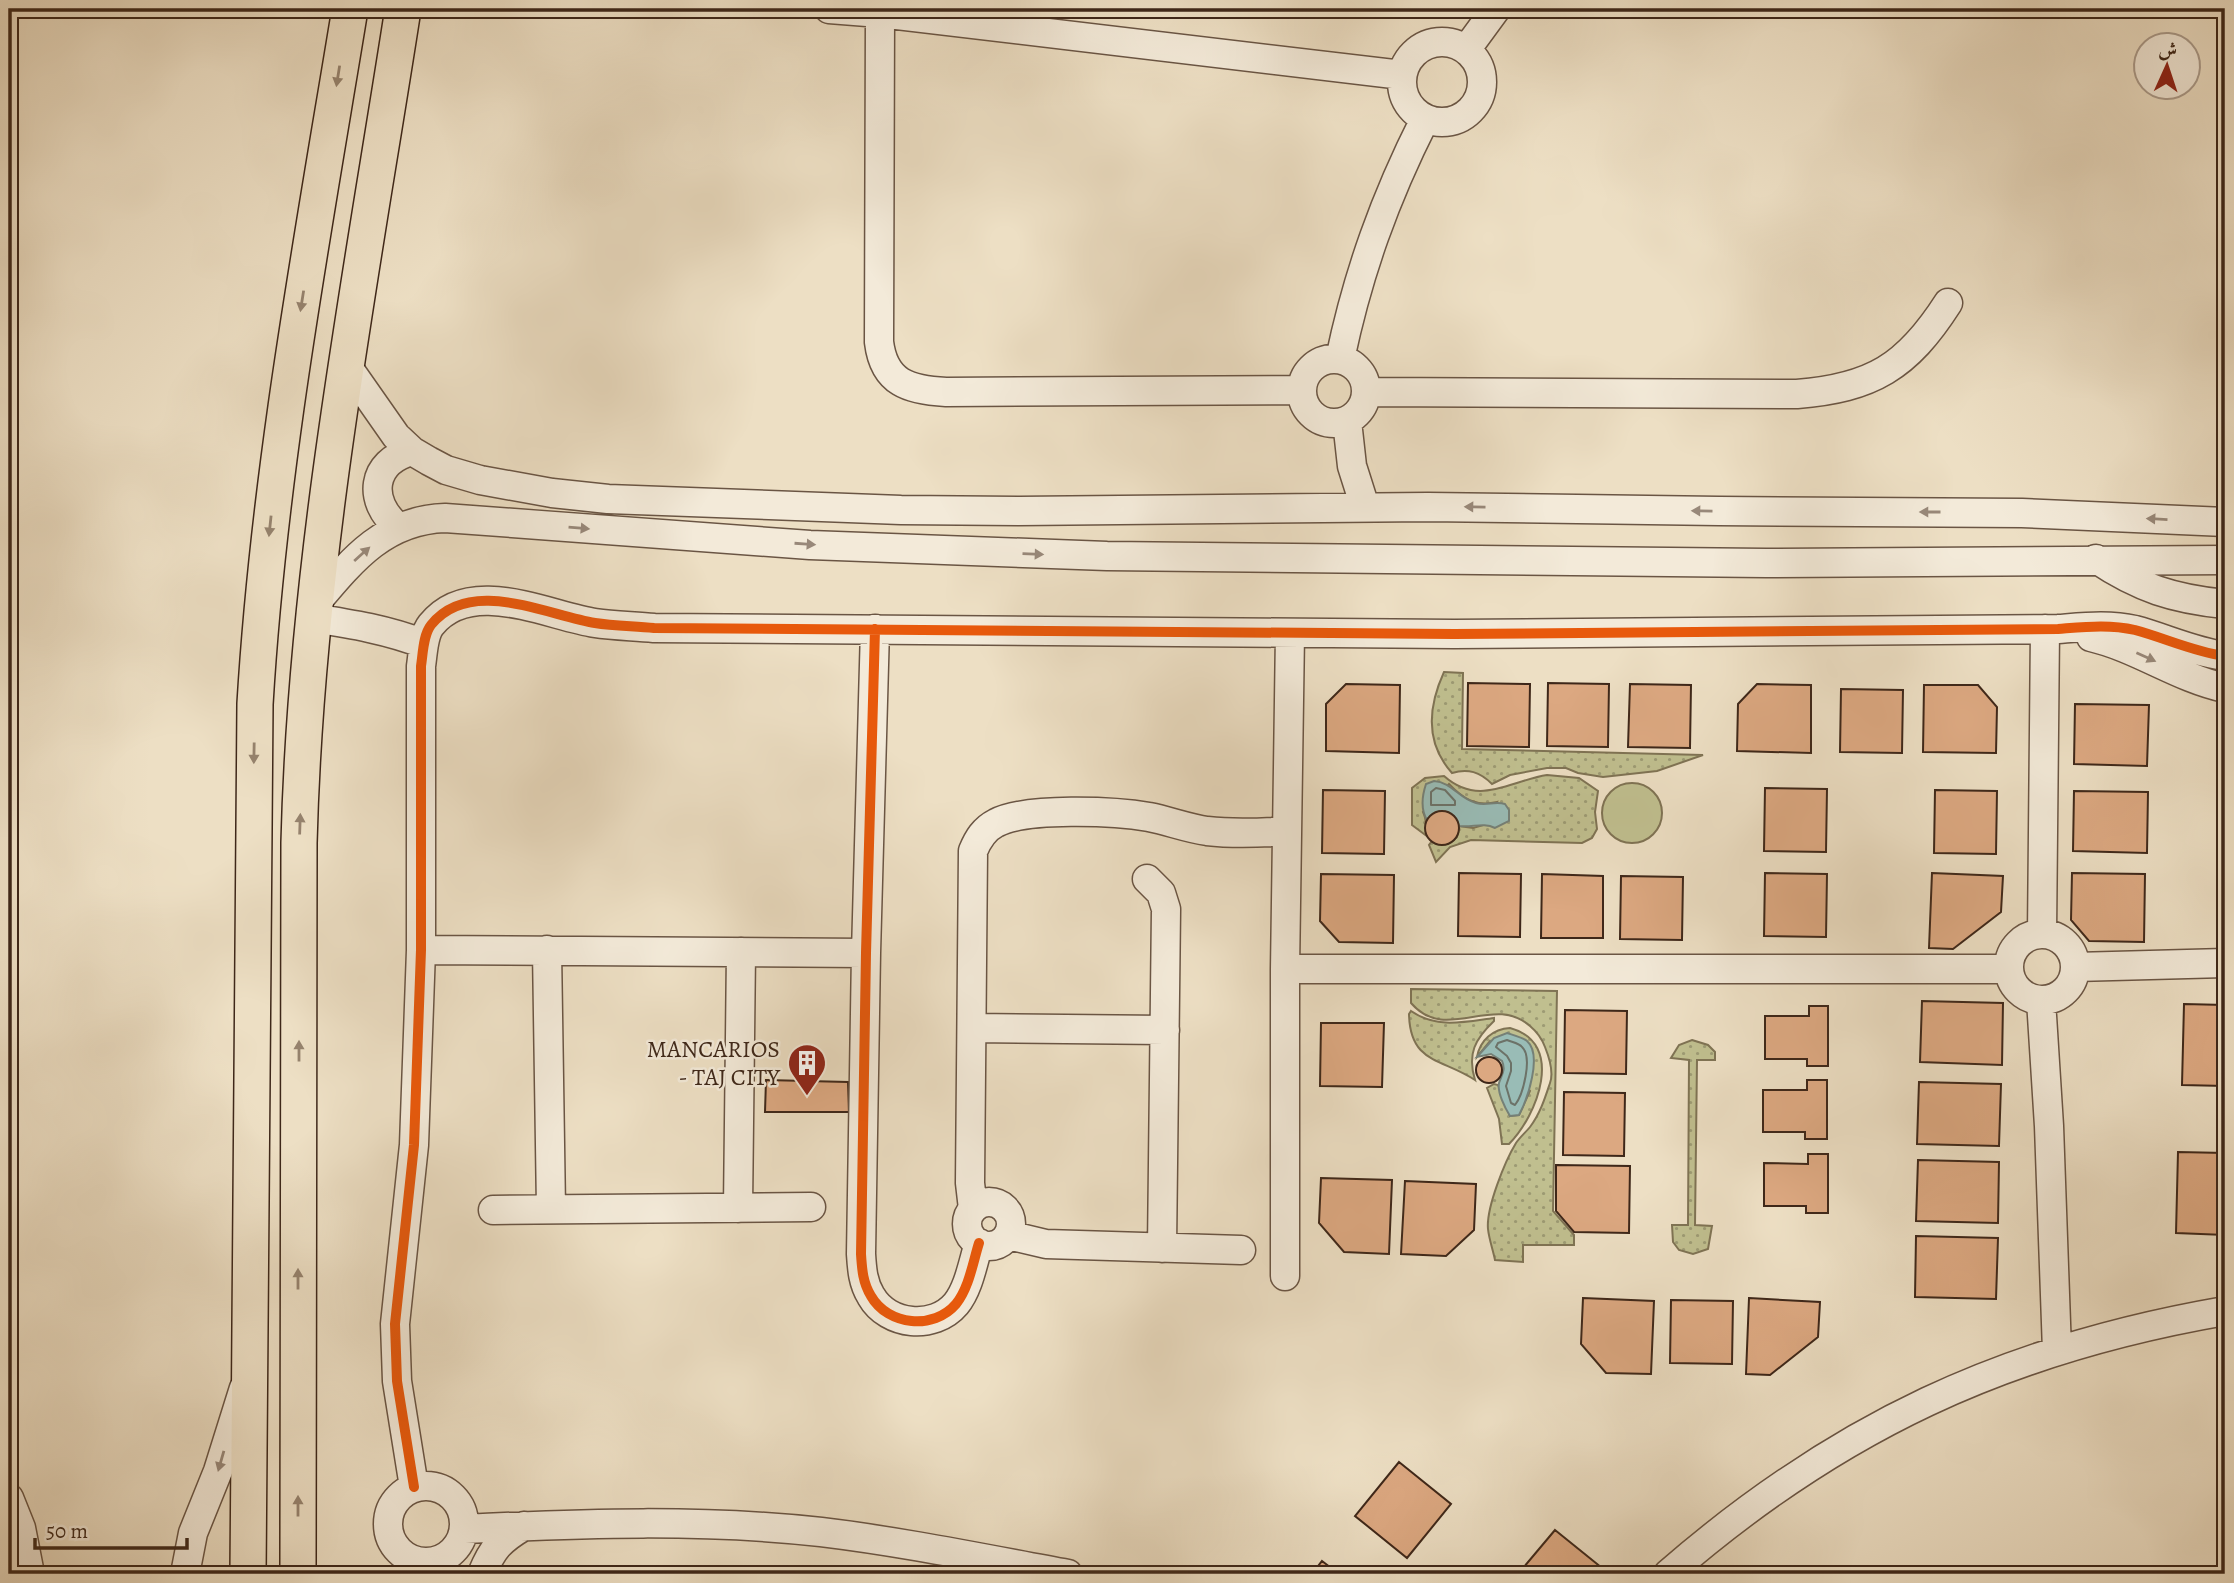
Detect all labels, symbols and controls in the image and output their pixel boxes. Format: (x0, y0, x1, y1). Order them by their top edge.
north arrow (2132, 32, 2202, 102)
text: ش (2158, 37, 2178, 63)
one-way arrow (332, 65, 343, 87)
one-way arrow (296, 290, 307, 312)
one-way arrow (1464, 502, 1486, 513)
one-way arrow (1691, 505, 1713, 517)
one-way arrow (1918, 506, 1940, 518)
one-way arrow (2146, 513, 2168, 524)
one-way arrow (264, 515, 275, 537)
one-way arrow (568, 523, 590, 534)
one-way arrow (795, 539, 817, 550)
one-way arrow (353, 547, 370, 562)
one-way arrow (1022, 549, 1044, 560)
one-way arrow (2136, 651, 2156, 663)
one-way arrow (248, 742, 260, 764)
one-way arrow (294, 812, 305, 834)
place label: MANCARIOS - TAJ CITY (647, 1033, 781, 1093)
one-way arrow (293, 1040, 305, 1062)
building icon: MANCARIOS - TAJ CITY (786, 1042, 828, 1097)
one-way arrow (293, 1267, 304, 1289)
one-way arrow (215, 1450, 225, 1471)
one-way arrow (292, 1495, 304, 1517)
scale bar (35, 1506, 187, 1550)
text: 50 m (46, 1517, 88, 1545)

